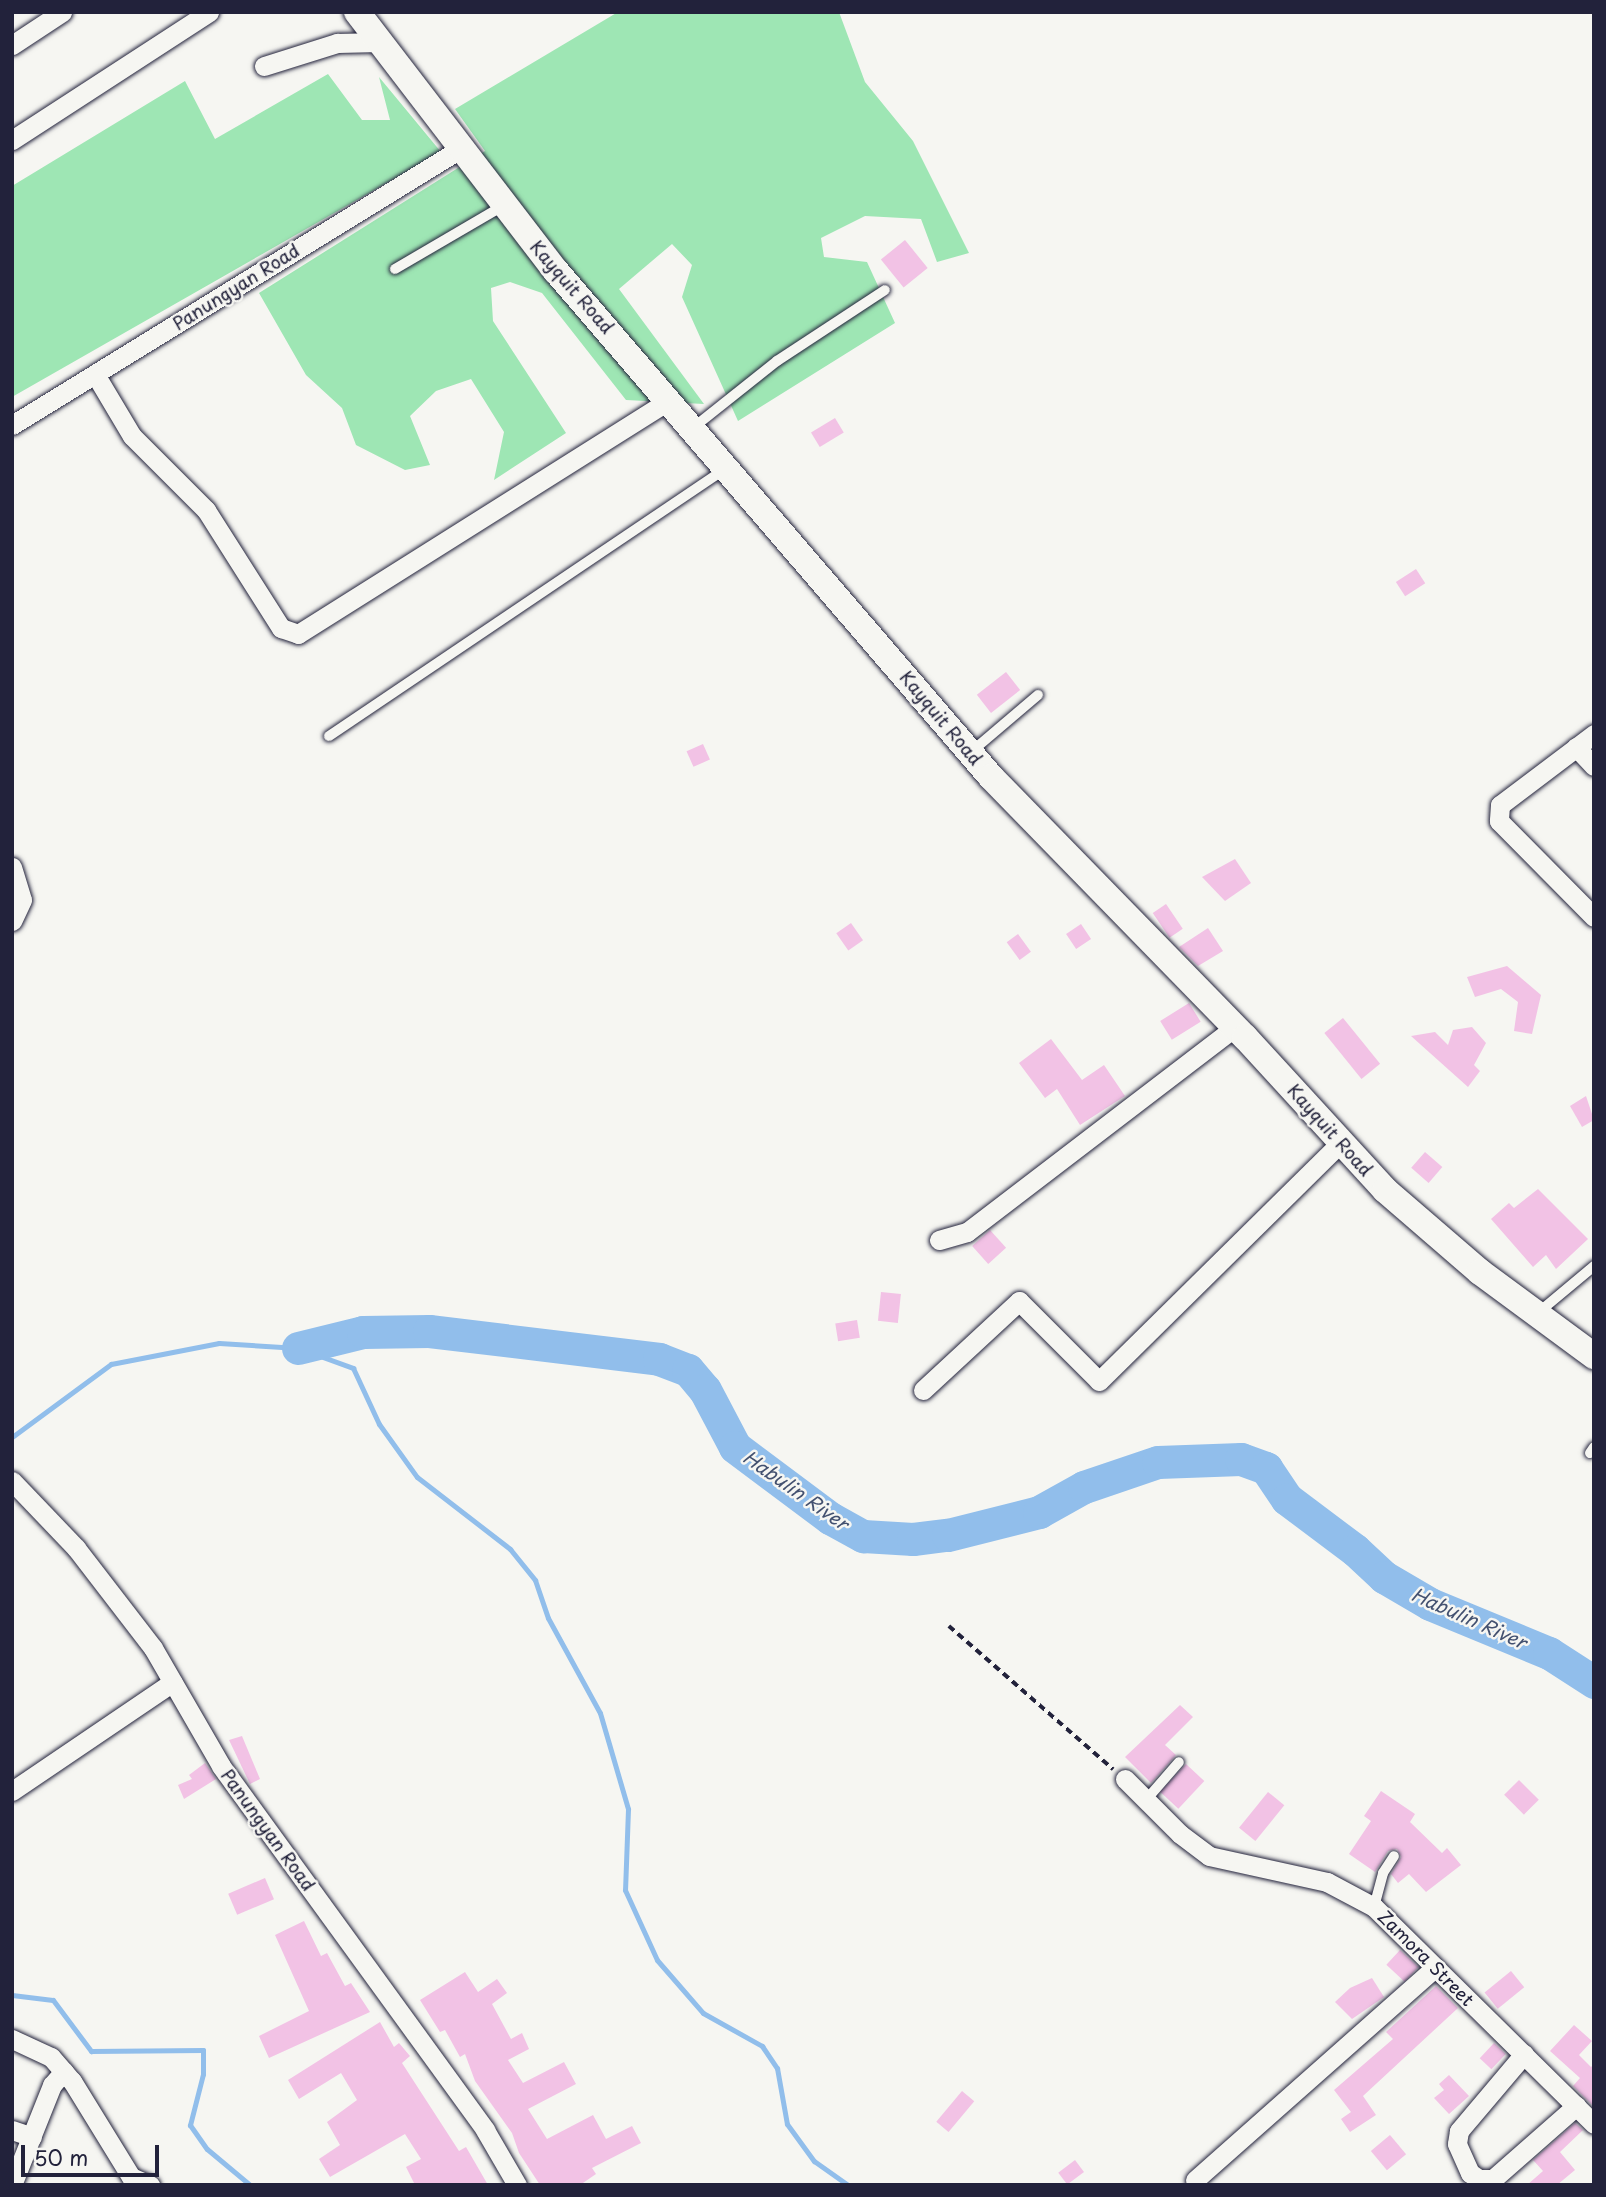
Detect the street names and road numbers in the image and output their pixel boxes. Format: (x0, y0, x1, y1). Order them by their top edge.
street label: Kayquit Road (526, 236, 618, 338)
street label: Panungyan Road (169, 239, 303, 335)
street label: Kayquit Road (896, 667, 986, 769)
street label: Kayquit Road (1283, 1080, 1377, 1180)
street label: Panungyan Road (217, 1765, 319, 1895)
street label: Zamora Street (1373, 1905, 1479, 2011)

